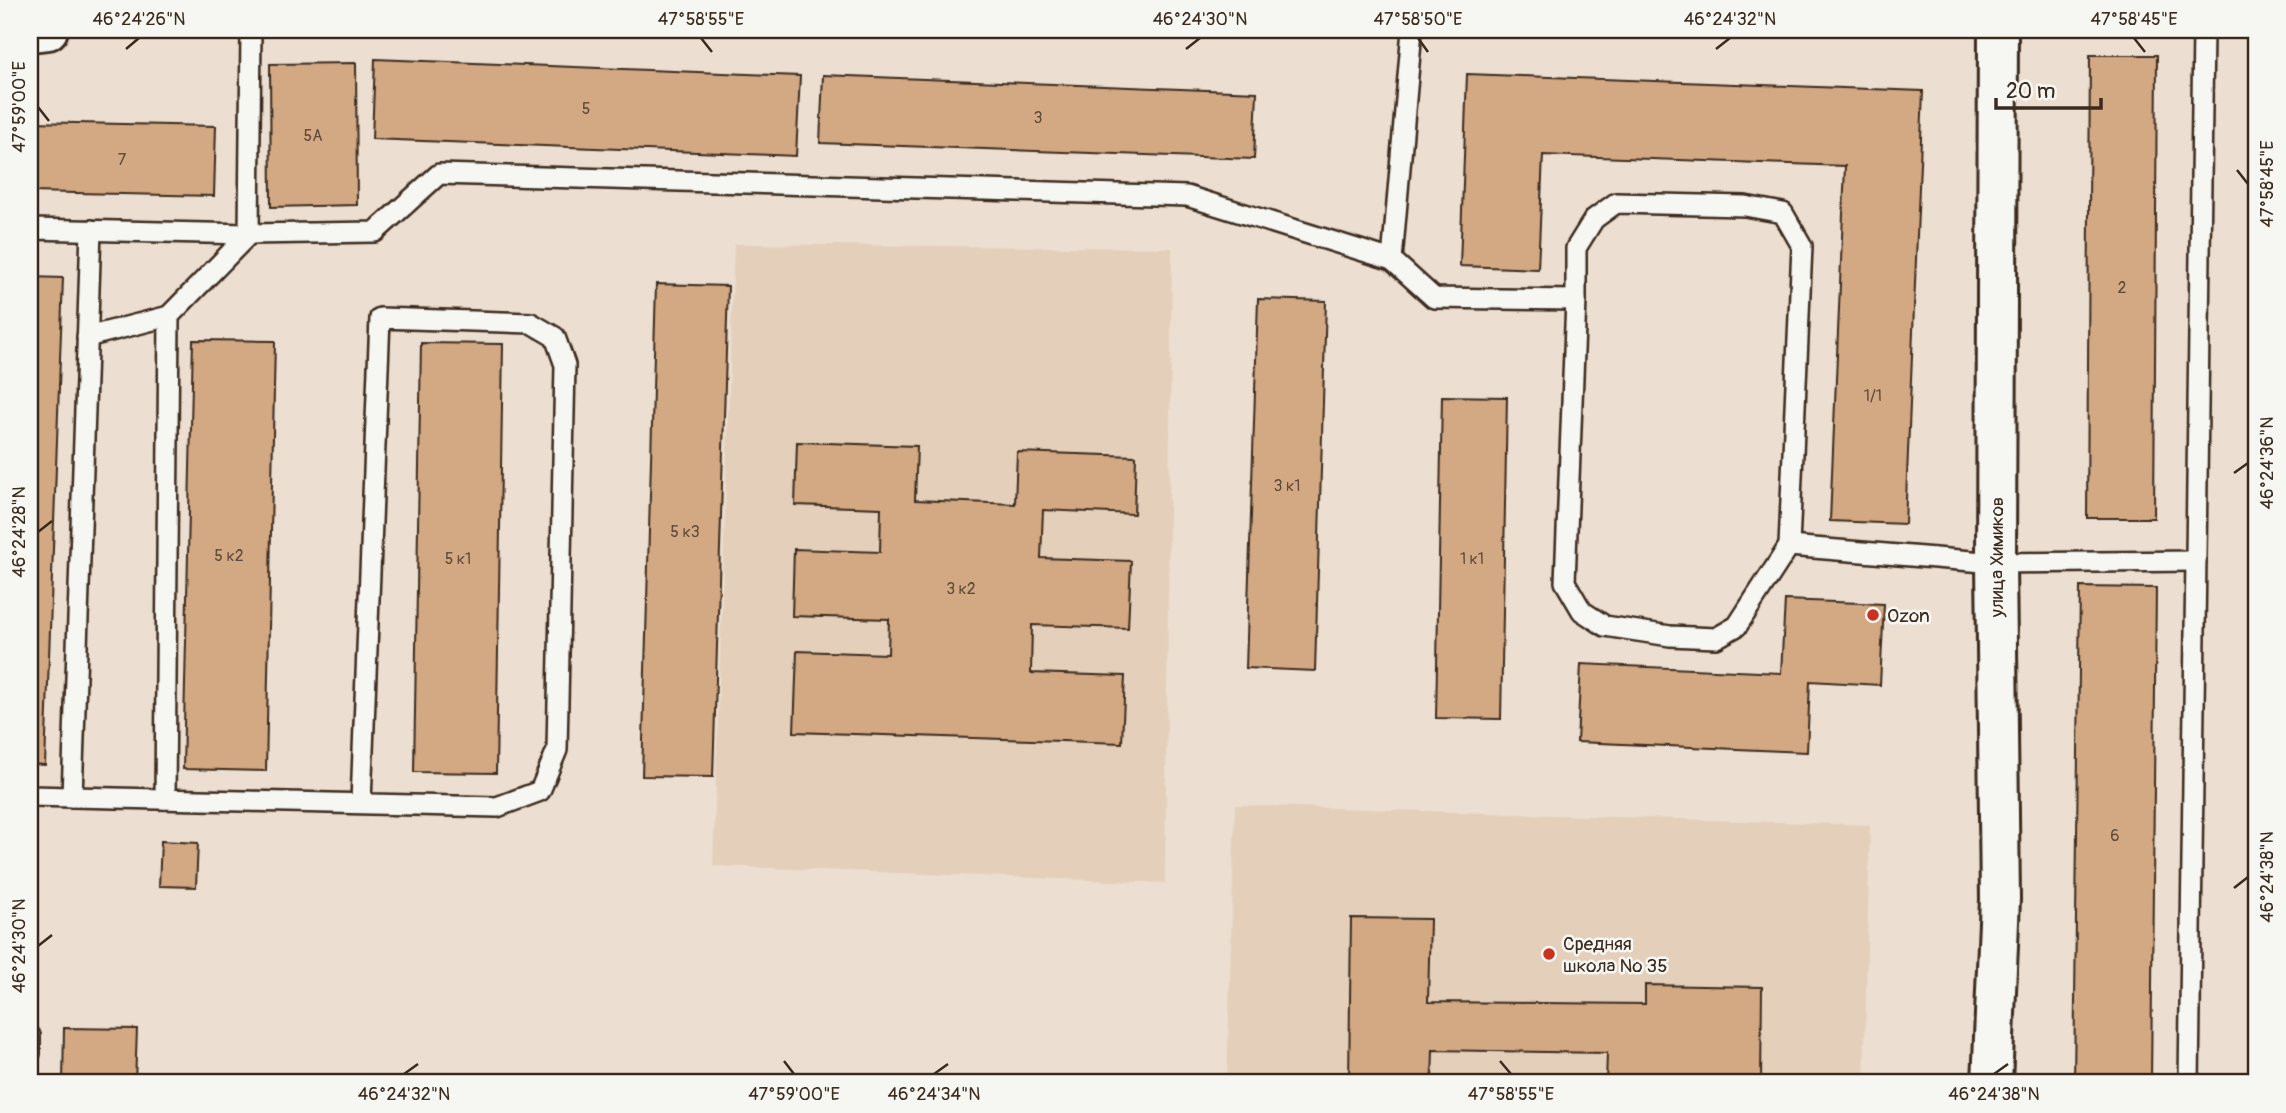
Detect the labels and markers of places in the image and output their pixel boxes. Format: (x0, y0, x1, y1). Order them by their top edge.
place label: Ozon (1887, 604, 1930, 628)
marker: Ozon (1865, 607, 1881, 623)
place label: Средняя школа № 35 (1563, 932, 1667, 978)
marker: Средняя школа № 35 (1541, 946, 1557, 962)

